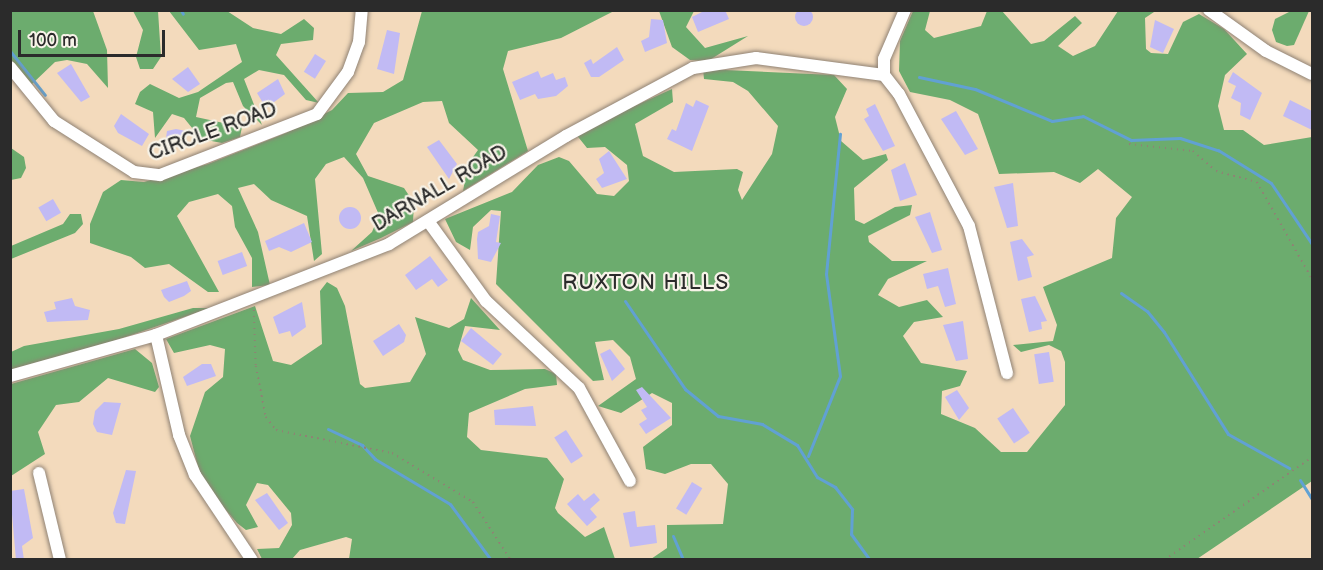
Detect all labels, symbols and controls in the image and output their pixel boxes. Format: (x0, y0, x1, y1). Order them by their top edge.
scale bar (21, 18, 168, 56)
text: 100 m (29, 30, 77, 51)
street label: CIRCLE ROAD (146, 98, 280, 166)
street label: DARNALL ROAD (368, 141, 512, 237)
district label: RUXTON HILLS (562, 270, 730, 296)

